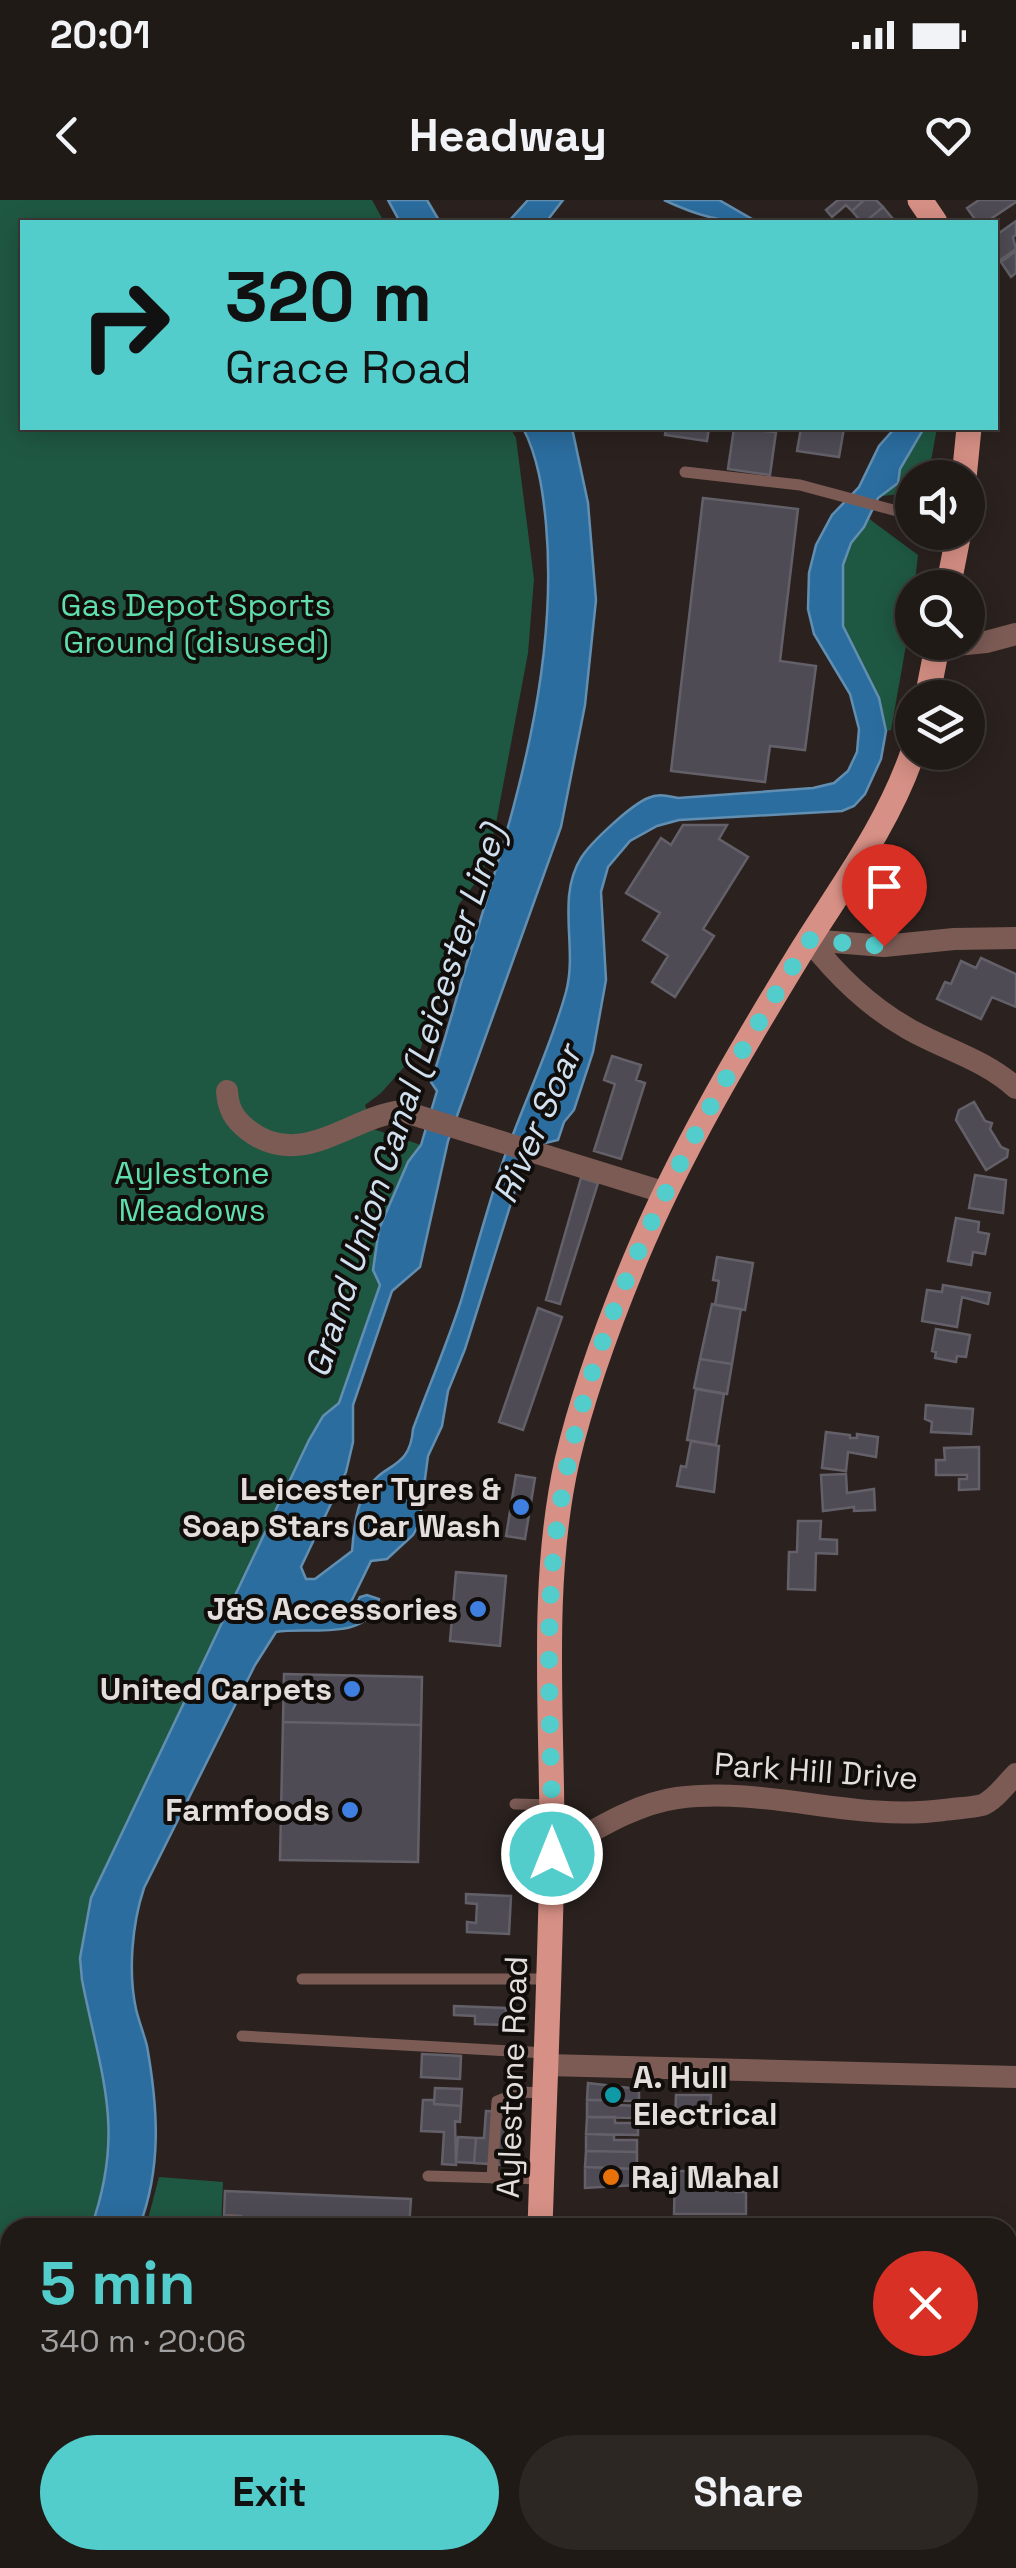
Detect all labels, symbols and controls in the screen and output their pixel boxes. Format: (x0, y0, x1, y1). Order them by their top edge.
text: 20:01 (50, 11, 150, 59)
text: Headway (409, 107, 607, 164)
icon: back (40, 108, 95, 163)
icon: heart (921, 108, 976, 163)
text: 320 m (225, 252, 432, 341)
icon: right (60, 260, 190, 390)
text: Grace Road (225, 339, 472, 396)
map controls (895, 460, 985, 770)
button: sound (895, 460, 985, 550)
button: search (895, 570, 985, 660)
park label: Gas Depot Sports Ground (disused) (61, 585, 331, 662)
button: layers (895, 680, 985, 770)
water label: Grand Union Canal (Leicester Line) (295, 817, 516, 1383)
pin (842, 844, 927, 947)
icon: arrive (857, 859, 912, 914)
water label: River Soar (483, 1035, 593, 1210)
park label: Aylestone Meadows (114, 1153, 270, 1230)
place label: Leicester Tyres & Soap Stars Car Wash (182, 1469, 501, 1546)
marker: Leicester Tyres & Soap Stars Car Wash (510, 1496, 532, 1518)
place label: J&S Accessories (207, 1589, 458, 1629)
marker: J&S Accessories (467, 1598, 489, 1620)
place label: United Carpets (100, 1669, 332, 1709)
marker: United Carpets (341, 1678, 363, 1700)
street label: Park Hill Drive (713, 1744, 919, 1798)
place label: Farmfoods (165, 1790, 330, 1830)
marker: Farmfoods (339, 1799, 361, 1821)
position arrow (500, 1802, 604, 1906)
street label: Aylestone Road (488, 1955, 536, 2199)
place label: A. Hull Electrical (633, 2057, 777, 2134)
marker: A. Hull Electrical (602, 2084, 624, 2106)
place label: Raj Mahal (631, 2157, 780, 2197)
marker: Raj Mahal (600, 2166, 622, 2188)
text: 5 min (40, 2245, 195, 2322)
button: close (873, 2251, 978, 2356)
text: 340 m · 20:06 (40, 2321, 246, 2361)
button: Exit (40, 2435, 499, 2550)
button: Share (519, 2435, 978, 2550)

